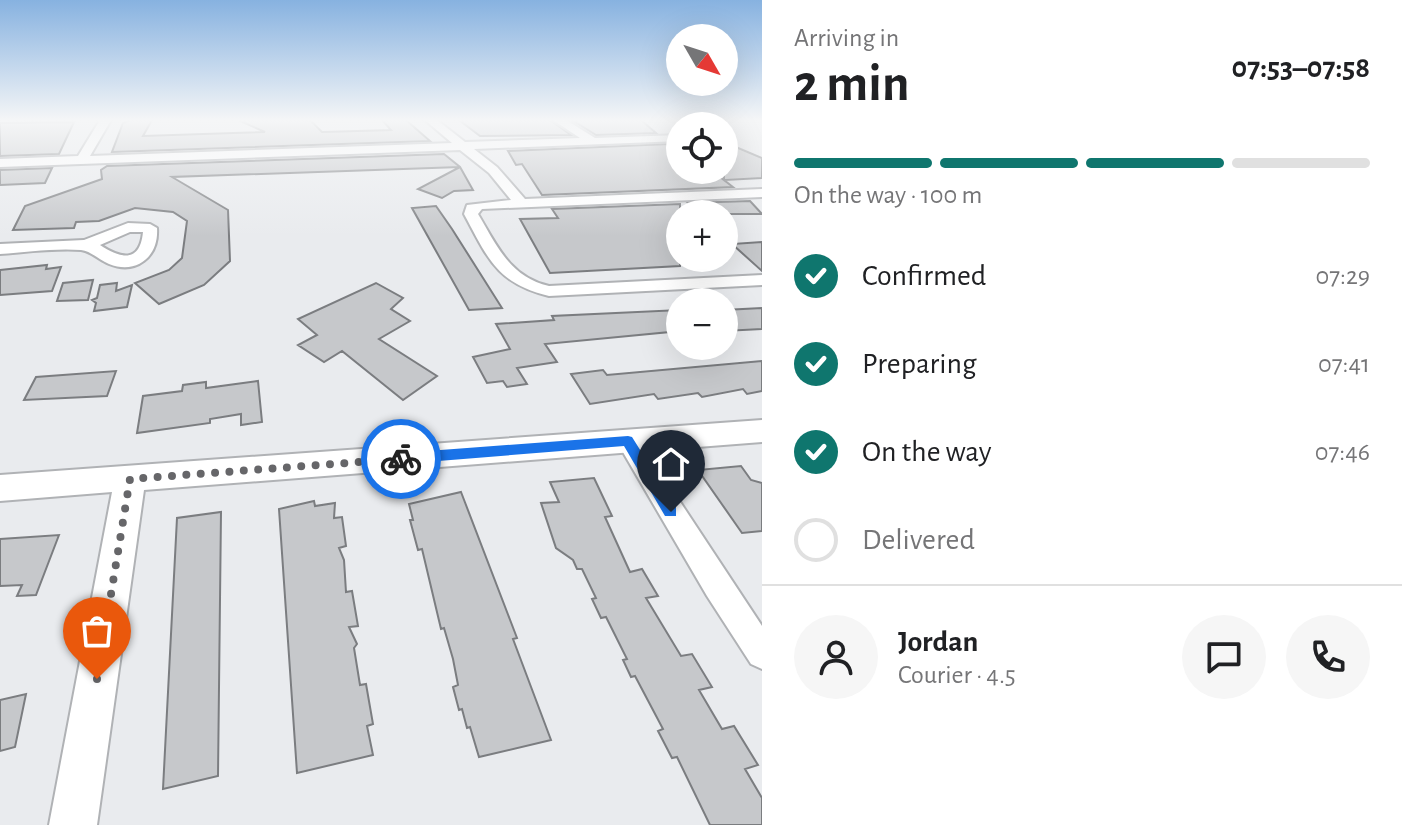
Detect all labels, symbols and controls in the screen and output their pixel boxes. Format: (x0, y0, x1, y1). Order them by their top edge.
north arrow (666, 24, 738, 96)
map controls (666, 24, 738, 360)
text: Arriving in (794, 25, 899, 51)
text: 07:53–07:58 (1232, 53, 1370, 83)
text: 2 min (794, 58, 909, 110)
button: locate (666, 112, 738, 184)
text: On the way · 100 m (794, 182, 982, 208)
button: + (666, 200, 738, 272)
icon: check (794, 254, 838, 298)
text: Confirmed (862, 261, 986, 291)
text: 07:29 (1315, 263, 1370, 289)
button: − (666, 288, 738, 360)
icon: check (794, 342, 838, 386)
text: Preparing (862, 349, 977, 379)
text: 07:41 (1318, 351, 1370, 377)
courier (361, 419, 441, 499)
pin (637, 430, 705, 512)
icon: check (794, 430, 838, 474)
icon: bike (379, 437, 423, 481)
text: On the way (862, 437, 991, 467)
text: 07:46 (1315, 439, 1370, 465)
icon: home (649, 442, 693, 486)
text: Delivered (862, 525, 975, 555)
pin (63, 597, 131, 679)
icon: bag (75, 609, 119, 653)
button: person (794, 615, 878, 699)
button: chat (1182, 615, 1266, 699)
button: phone (1286, 615, 1370, 699)
text: Jordan (898, 627, 978, 657)
text: Courier · 4.5 (898, 662, 1016, 688)

